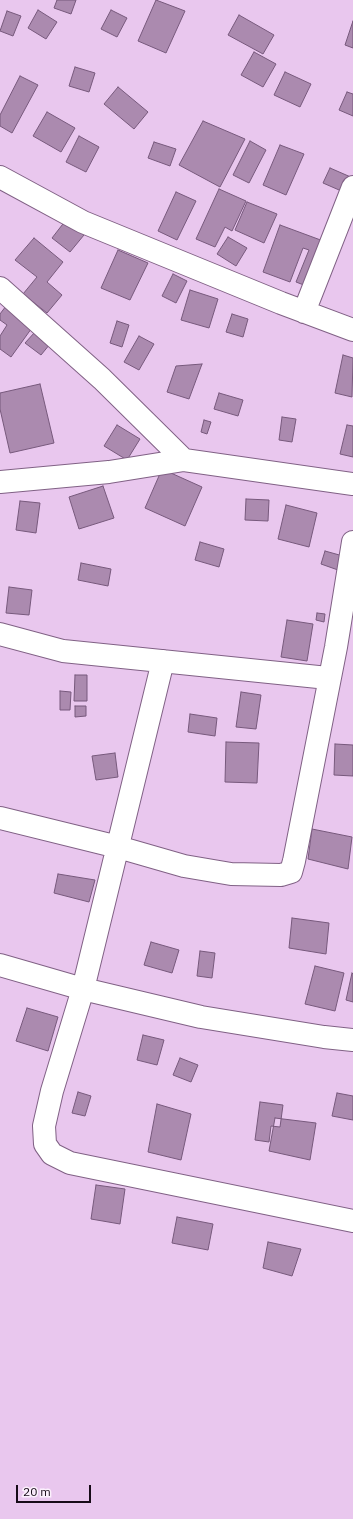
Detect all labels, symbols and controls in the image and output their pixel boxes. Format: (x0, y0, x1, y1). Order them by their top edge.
scale bar (18, 1477, 93, 1503)
text: 20 m (23, 1484, 51, 1499)

